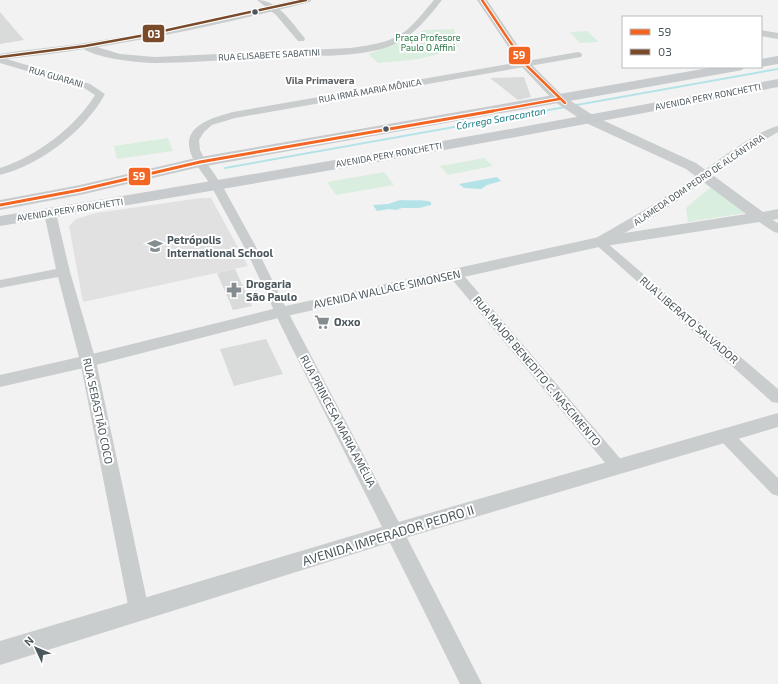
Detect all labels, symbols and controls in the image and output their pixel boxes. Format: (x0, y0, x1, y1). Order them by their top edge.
unlabelled marker (250, 7, 260, 17)
legend (622, 16, 762, 68)
line badge: 03 (142, 24, 165, 43)
text: 59 (658, 24, 671, 38)
text: 03 (147, 27, 161, 40)
park label: Praça Profesore Paulo O Affini (395, 32, 461, 53)
text: 03 (658, 44, 672, 58)
street label: RUA ELISABETE SABATINI (218, 46, 320, 63)
line badge: 59 (508, 46, 531, 65)
text: 59 (513, 48, 525, 61)
street label: RUA GUARANI (28, 64, 85, 90)
district label: Vila Primavera (285, 74, 355, 86)
street label: RUA IRMÃ MARIA MÔNICA (318, 76, 423, 105)
street label: AVENIDA PERY RONCHETTI (654, 81, 762, 112)
water label: Córrego Saracantan (455, 104, 547, 132)
unlabelled marker (381, 124, 391, 134)
street label: ALAMEDA DOM PEDRO DE ALCÂNTARA (631, 131, 767, 228)
street label: AVENIDA PERY RONCHETTI (335, 140, 443, 169)
line badge: 59 (128, 167, 151, 186)
text: 59 (133, 169, 145, 182)
street label: AVENIDA PERY RONCHETTI (16, 196, 124, 223)
place label: Petrópolis International School (167, 233, 273, 259)
school or university icon: Petrópolis International School (146, 237, 164, 255)
street label: AVENIDA WALLACE SIMONSEN (312, 267, 462, 310)
street label: RUA LIBERATO SALVADOR (637, 273, 741, 366)
place label: Drogaria São Paulo (246, 277, 298, 303)
pharmacy icon: Drogaria São Paulo (225, 281, 243, 299)
street label: RUA MAJOR BENEDITO C. NASCIMENTO (471, 293, 604, 448)
supermarket icon: Oxxo (313, 313, 331, 331)
place label: Oxxo (334, 315, 361, 328)
street label: RUA PRINCESA MARIA AMÉLIA (298, 353, 379, 489)
street label: RUA SEBASTIÃO COCO (81, 357, 116, 465)
street label: AVENIDA IMPERADOR PEDRO II (300, 501, 476, 569)
north arrow (16, 628, 56, 668)
text: N (21, 633, 36, 648)

